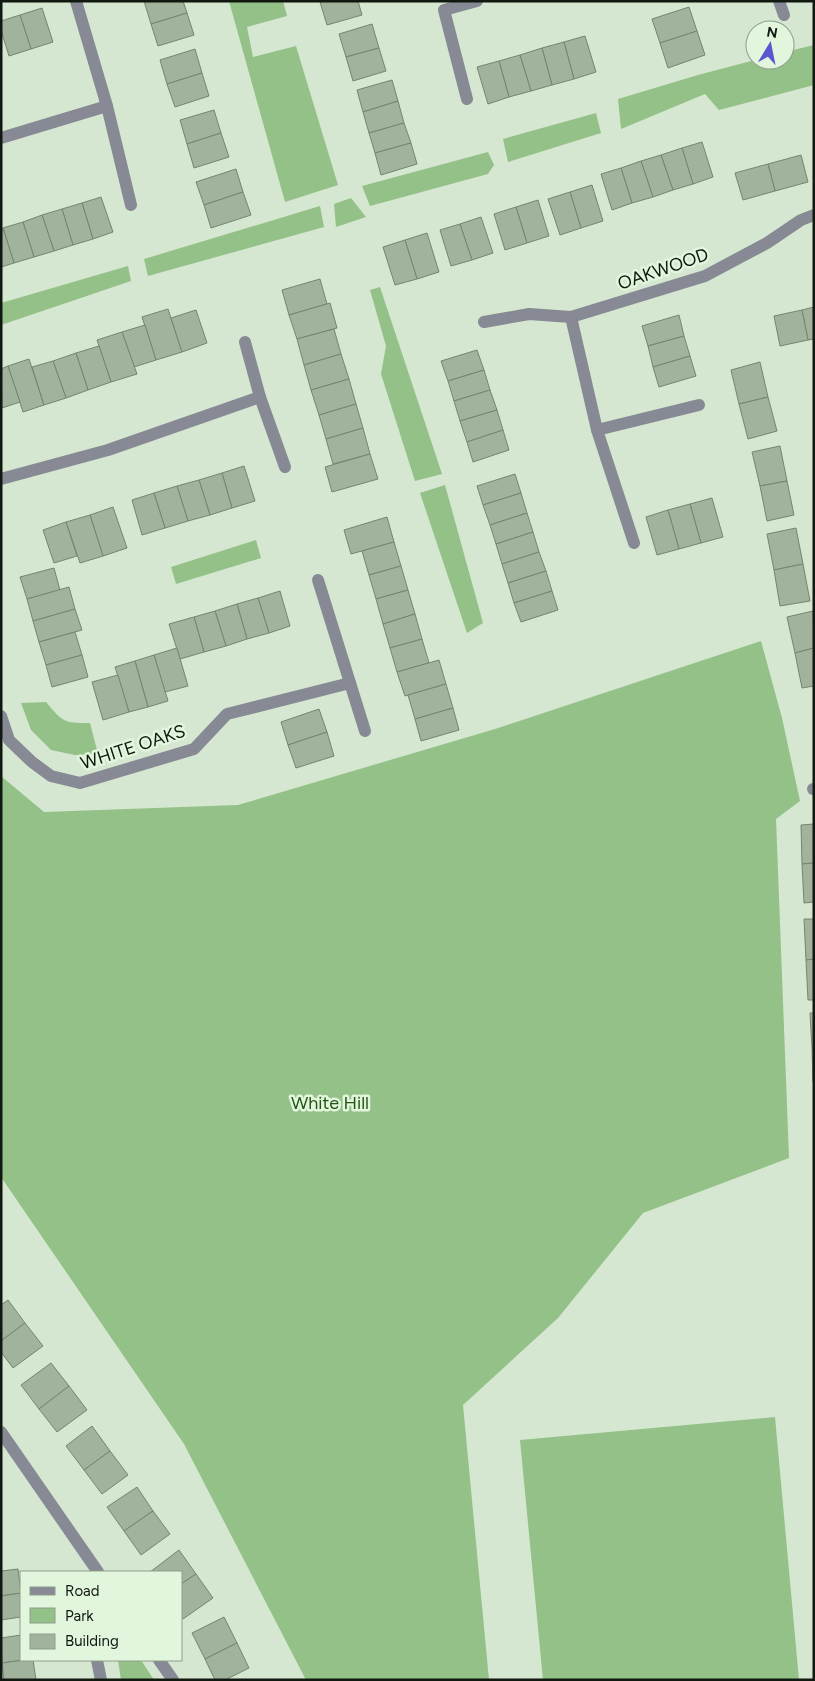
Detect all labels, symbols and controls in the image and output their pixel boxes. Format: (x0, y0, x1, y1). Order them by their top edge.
north arrow (745, 20, 795, 70)
text: N (765, 23, 779, 42)
street label: OAKWOOD (615, 243, 711, 295)
street label: WHITE OAKS (78, 720, 188, 774)
park label: White Hill (291, 1092, 369, 1114)
legend (20, 1571, 182, 1661)
text: Road (65, 1582, 100, 1600)
text: Park (65, 1607, 94, 1625)
text: Building (65, 1632, 119, 1650)

